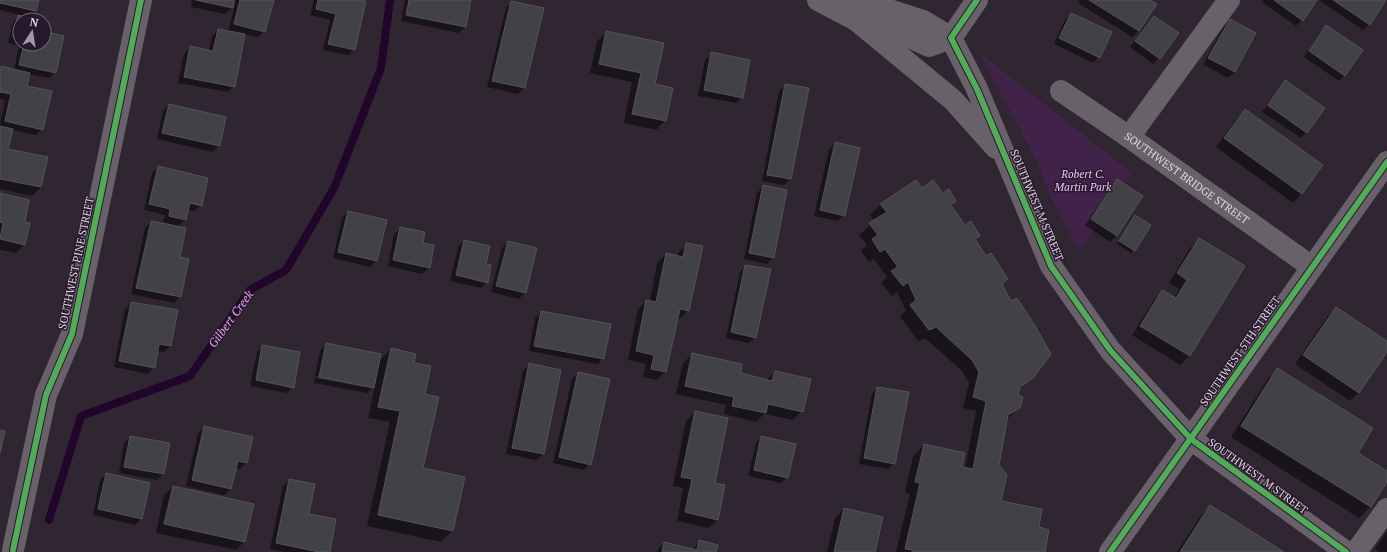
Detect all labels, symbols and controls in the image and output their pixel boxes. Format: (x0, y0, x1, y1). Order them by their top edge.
north arrow (12, 12, 52, 52)
text: N (29, 15, 40, 30)
street label: SOUTHWEST BRIDGE STREET (1122, 129, 1252, 227)
street label: SOUTHWEST M STREET (1007, 147, 1067, 263)
park label: Robert C. Martin Park (1054, 167, 1112, 194)
street label: SOUTHWEST PINE STREET (55, 195, 97, 331)
water label: Gilbert Creek (205, 287, 257, 350)
street label: SOUTHWEST 5TH STREET (1197, 293, 1283, 409)
street label: SOUTHWEST M STREET (1205, 435, 1311, 517)

